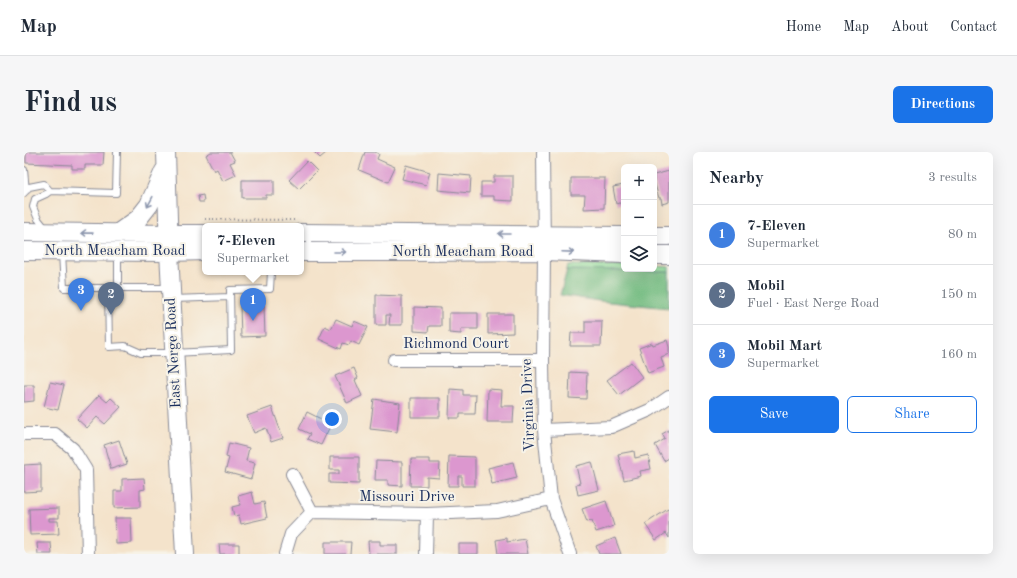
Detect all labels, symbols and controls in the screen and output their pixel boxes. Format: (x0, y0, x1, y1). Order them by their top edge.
text: Map (20, 18, 57, 37)
text: Home (786, 20, 821, 34)
text: Map (843, 20, 869, 34)
text: About (891, 20, 928, 34)
text: Contact (950, 20, 997, 34)
button: Directions (893, 86, 993, 123)
text: Find us (24, 90, 117, 118)
map controls (621, 164, 657, 272)
button: + (621, 164, 657, 200)
text: Nearby (709, 170, 764, 187)
text: 3 results (928, 171, 977, 184)
one-way arrow (146, 196, 153, 208)
button: − (621, 200, 657, 236)
text: 7-Eleven (747, 219, 806, 234)
popup (202, 223, 304, 275)
text: 1 (718, 228, 726, 241)
text: 80 m (948, 228, 977, 241)
one-way arrow (81, 229, 94, 237)
one-way arrow (498, 230, 511, 238)
text: 7-Eleven (217, 234, 276, 249)
button: layers (621, 236, 657, 272)
text: Supermarket (747, 237, 819, 250)
street label: North Meacham Road (44, 244, 186, 259)
street label: North Meacham Road (392, 245, 534, 260)
one-way arrow (333, 248, 346, 256)
one-way arrow (561, 248, 574, 256)
text: Supermarket (217, 252, 289, 265)
pin: 3 (68, 278, 94, 311)
text: Mobil (747, 279, 785, 294)
pin: 2 (98, 282, 124, 315)
pin: 1 (240, 288, 266, 321)
text: 2 (718, 288, 726, 301)
text: 150 m (940, 288, 977, 301)
street label: East Nerge Road (164, 297, 184, 409)
text: Fuel · East Nerge Road (747, 297, 879, 310)
street label: Richmond Court (403, 337, 509, 352)
text: Mobil Mart (747, 339, 822, 354)
text: 3 (718, 348, 726, 361)
text: 160 m (940, 348, 977, 361)
text: Supermarket (747, 357, 819, 370)
street label: Virginia Drive (520, 358, 538, 452)
button: Save (709, 396, 839, 433)
button: Share (847, 396, 977, 433)
your location (322, 409, 342, 429)
street label: Missouri Drive (359, 490, 455, 505)

